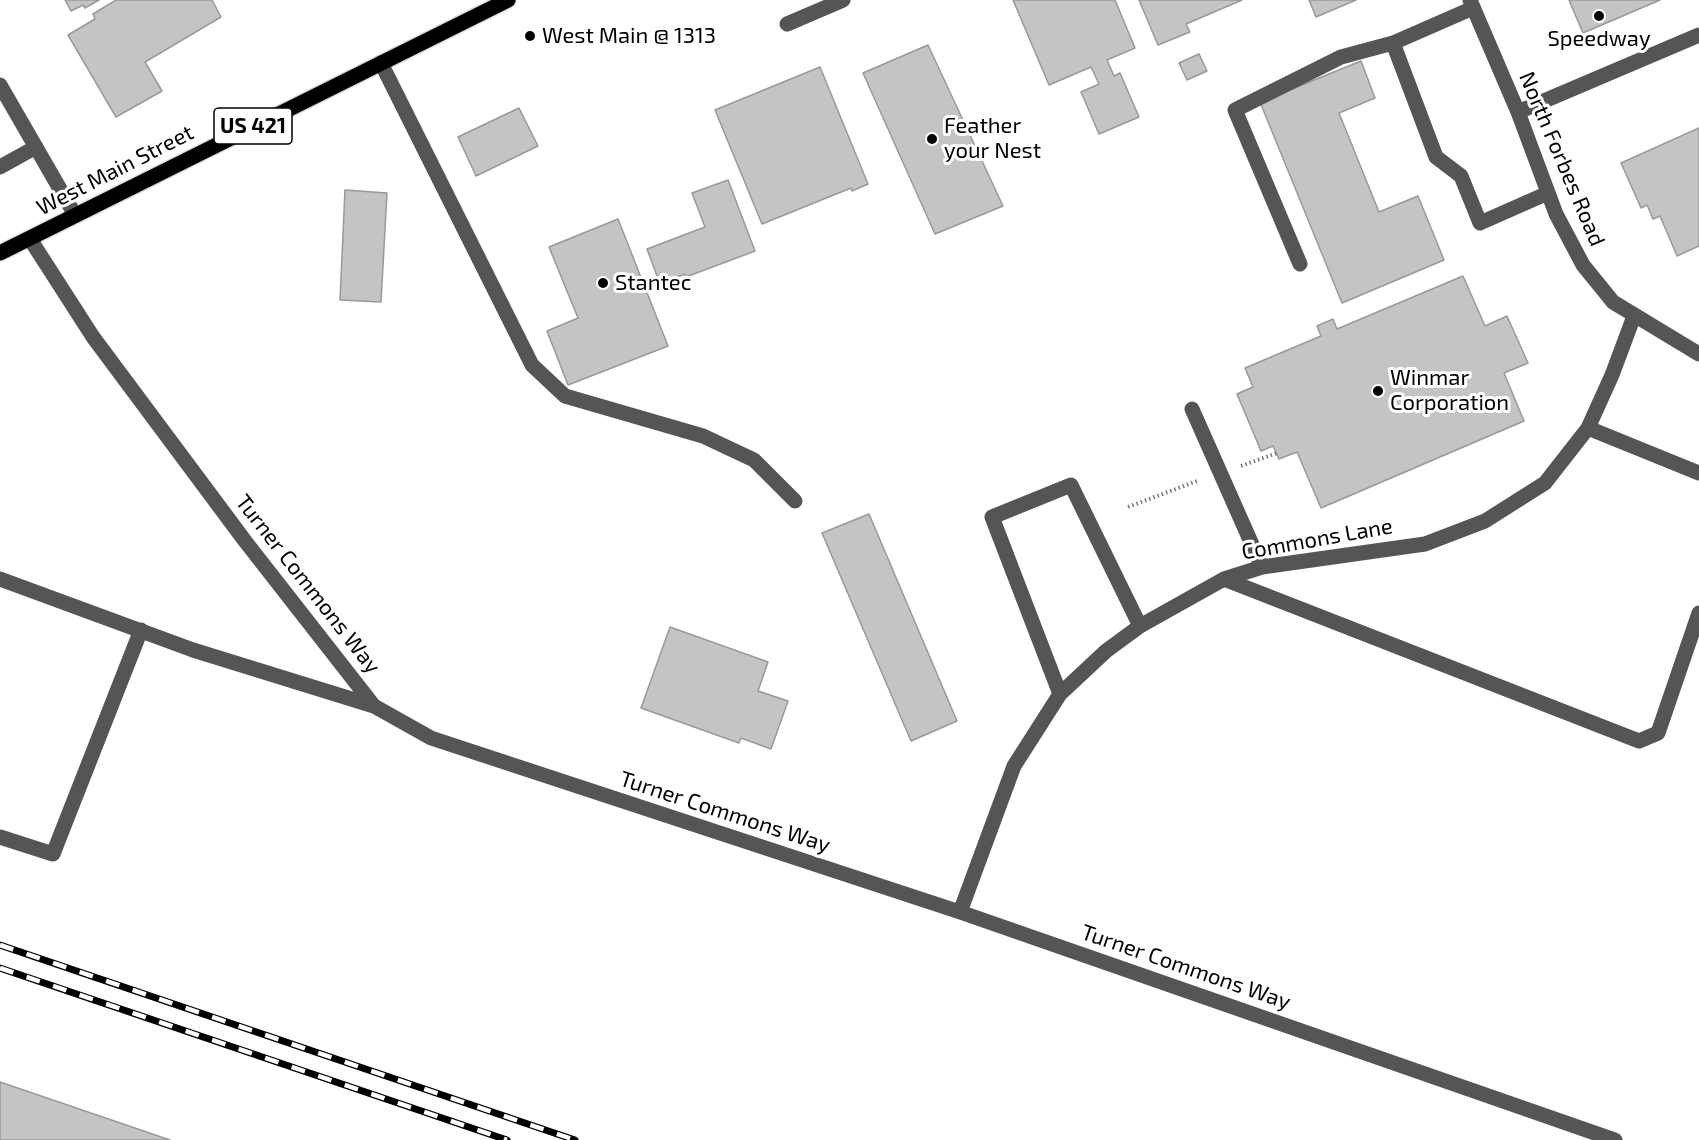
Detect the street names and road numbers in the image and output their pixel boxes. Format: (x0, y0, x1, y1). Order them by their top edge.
street label: North Forbes Road (1513, 68, 1611, 250)
road number: US 421 (214, 108, 292, 144)
street label: West Main Street (32, 119, 198, 221)
street label: Turner Commons Way (230, 489, 386, 679)
street label: Commons Lane (1239, 513, 1395, 565)
street label: Turner Commons Way (616, 765, 834, 859)
street label: Turner Commons Way (1078, 919, 1294, 1015)

